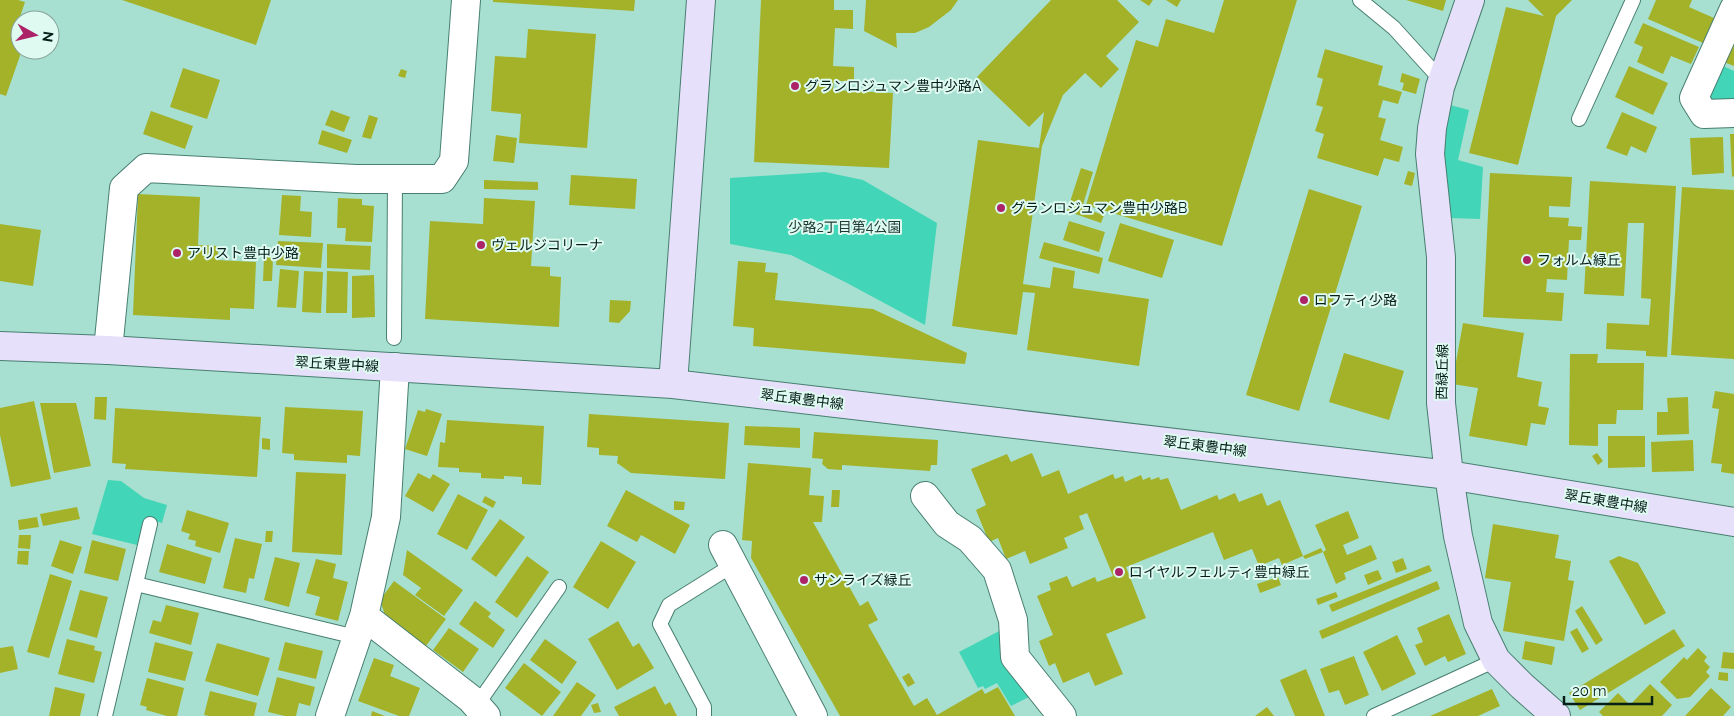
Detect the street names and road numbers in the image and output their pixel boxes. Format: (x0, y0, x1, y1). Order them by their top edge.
street label: 西緑丘線 (1434, 344, 1450, 400)
street label: 翠丘東豊中線 (295, 354, 379, 374)
street label: 翠丘東豊中線 (759, 386, 845, 412)
street label: 翠丘東豊中線 (1162, 433, 1248, 459)
street label: 翠丘東豊中線 (1563, 487, 1649, 515)

